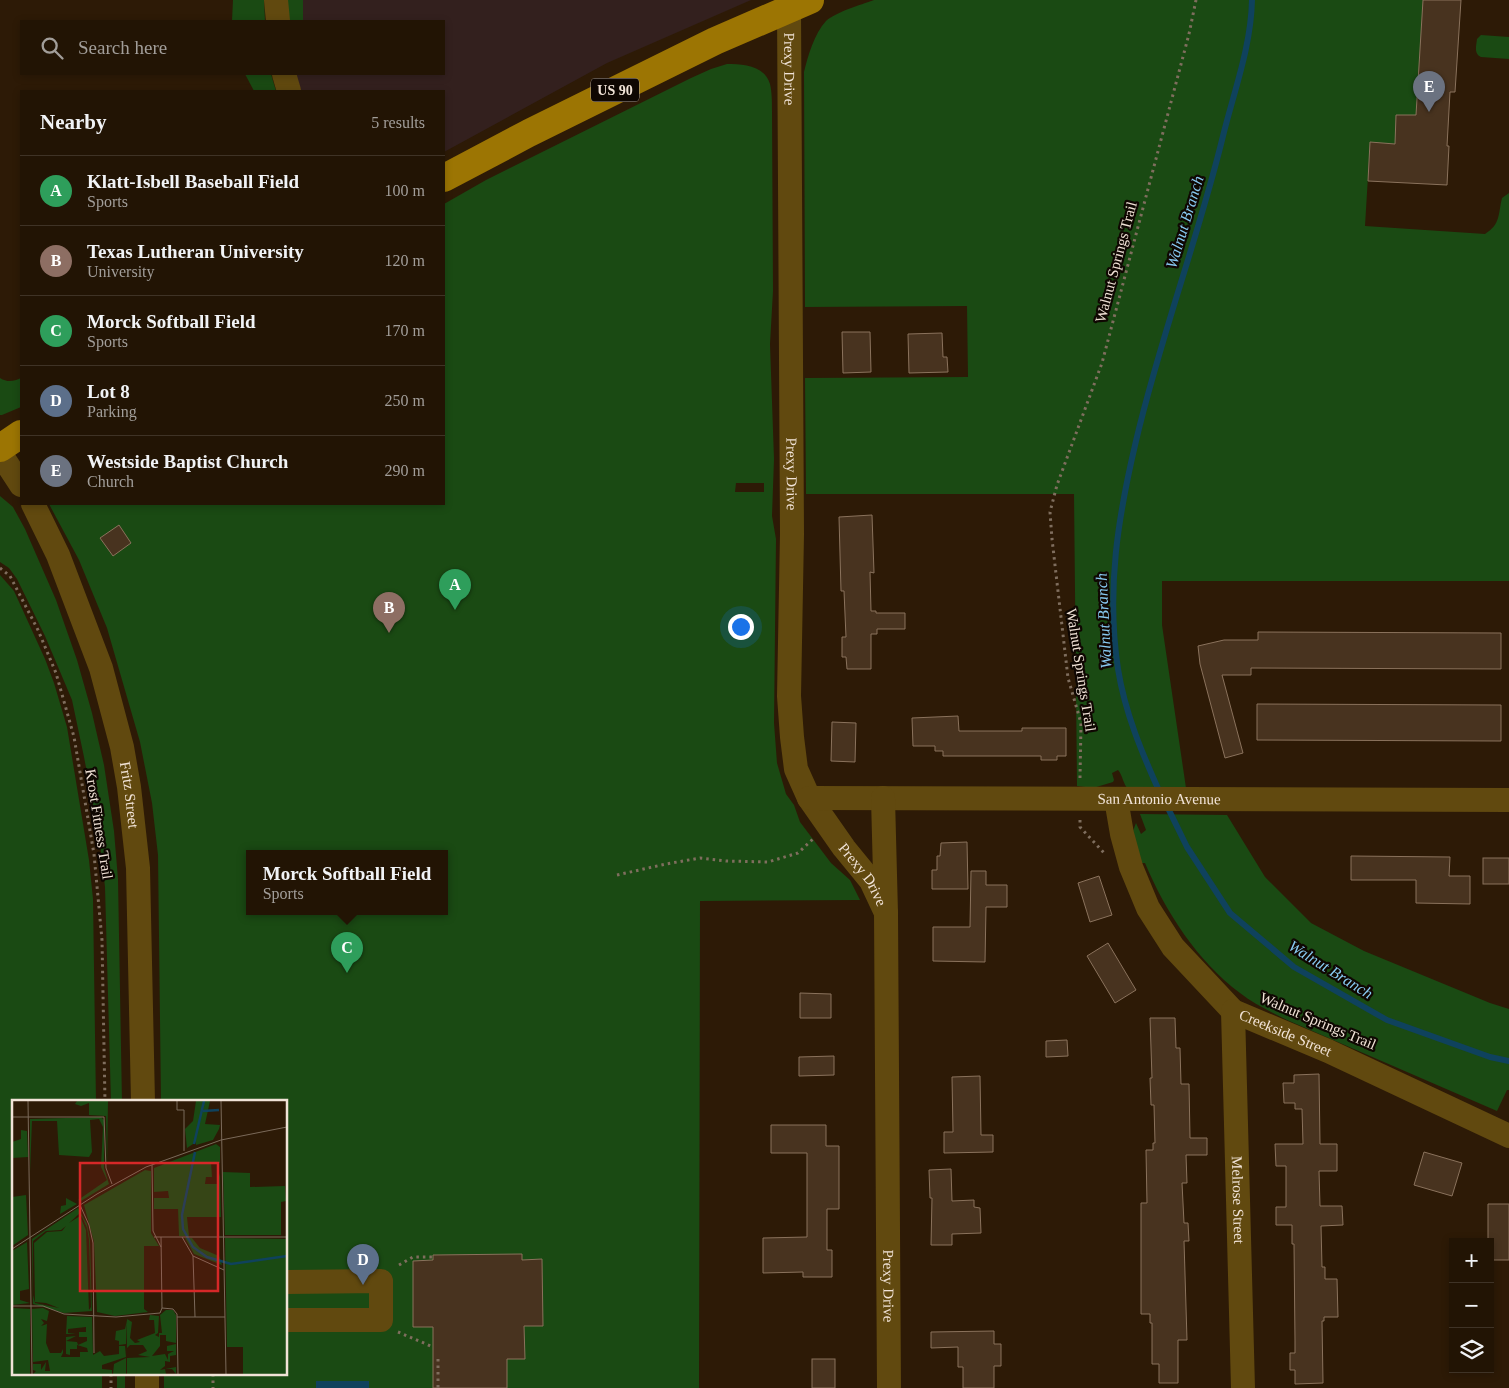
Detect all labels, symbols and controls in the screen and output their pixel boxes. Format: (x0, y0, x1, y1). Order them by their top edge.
search box (20, 20, 445, 75)
street label: Prexy Drive (781, 32, 798, 106)
icon: search (38, 34, 66, 62)
text: Search here (78, 37, 167, 58)
pin: E (1413, 71, 1445, 112)
road number: US 90 (591, 78, 639, 102)
text: Nearby (40, 110, 107, 134)
text: 5 results (371, 114, 425, 131)
text: Klatt-Isbell Baseball Field (87, 171, 299, 192)
water label: Walnut Branch (1162, 174, 1207, 270)
text: A (50, 182, 62, 199)
text: 100 m (385, 182, 425, 199)
text: Sports (87, 193, 128, 210)
street label: Walnut Springs Trail (1092, 200, 1140, 324)
text: Texas Lutheran University (87, 241, 304, 262)
text: B (51, 252, 61, 269)
text: 120 m (385, 252, 425, 269)
text: University (87, 263, 155, 280)
text: Morck Softball Field (87, 311, 256, 332)
text: C (50, 322, 62, 339)
text: 170 m (385, 322, 425, 339)
text: Sports (87, 333, 128, 350)
text: Lot 8 (87, 381, 130, 402)
text: D (50, 392, 62, 409)
text: 250 m (385, 392, 425, 409)
text: Parking (87, 403, 137, 420)
street label: Prexy Drive (783, 437, 800, 511)
text: Westside Baptist Church (87, 451, 288, 472)
text: E (51, 462, 61, 479)
text: 290 m (385, 462, 425, 479)
text: Church (87, 473, 134, 490)
pin: A (439, 569, 471, 610)
water label: Walnut Branch (1093, 573, 1114, 669)
pin: B (373, 592, 405, 633)
street label: Walnut Springs Trail (1063, 607, 1099, 733)
your location (728, 614, 754, 640)
street label: Fritz Street (117, 760, 142, 830)
street label: Krost Fitness Trail (82, 768, 116, 880)
street label: San Antonio Avenue (1097, 791, 1221, 807)
street label: Prexy Drive (835, 840, 890, 909)
popup (246, 850, 448, 915)
text: Morck Softball Field (263, 863, 431, 884)
text: Sports (263, 885, 304, 902)
pin: C (331, 932, 363, 973)
water label: Walnut Branch (1286, 937, 1376, 1002)
street label: Walnut Springs Trail (1258, 989, 1378, 1053)
street label: Creekside Street (1237, 1007, 1335, 1060)
inset map (12, 1100, 288, 1376)
street label: Melrose Street (1229, 1156, 1247, 1245)
map controls (1449, 1238, 1494, 1373)
button: + (1449, 1238, 1494, 1283)
pin: D (347, 1244, 379, 1285)
street label: Prexy Drive (880, 1249, 897, 1323)
button: − (1449, 1283, 1494, 1328)
button: layers (1449, 1328, 1494, 1373)

